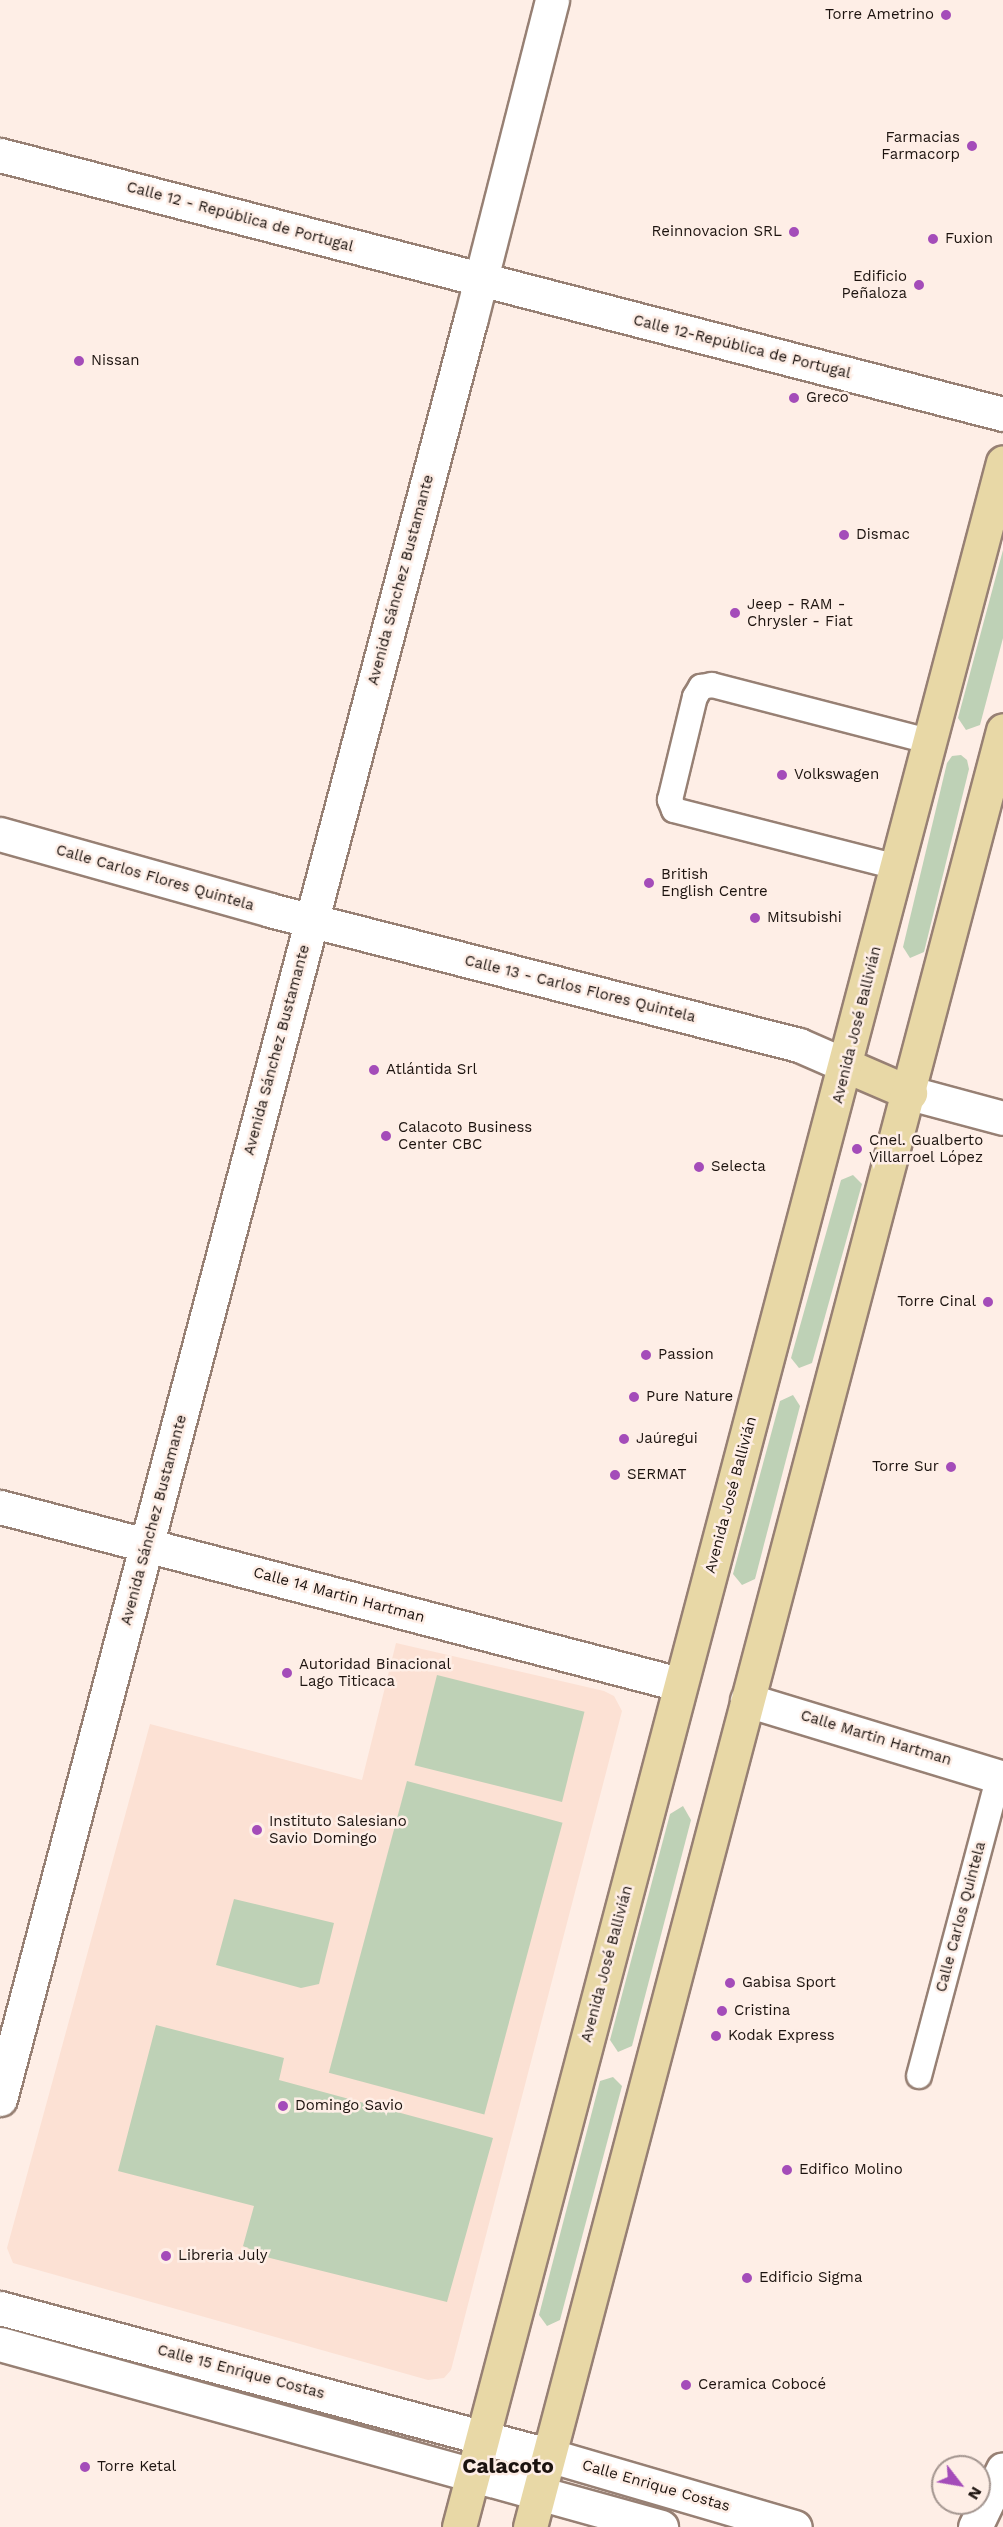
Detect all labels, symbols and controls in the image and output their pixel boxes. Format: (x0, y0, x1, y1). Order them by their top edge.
place label: Torre Ametrino (825, 6, 934, 24)
marker: Torre Ametrino (939, 8, 953, 22)
place label: Farmacias Farmacorp (881, 128, 960, 163)
marker: Farmacias Farmacorp (965, 139, 979, 153)
street label: Calle 12 - República de Portugal (124, 178, 356, 256)
place label: Reinnovacion SRL (652, 223, 782, 241)
marker: Reinnovacion SRL (787, 225, 801, 239)
place label: Fuxion (945, 230, 993, 248)
marker: Fuxion (926, 232, 940, 246)
place label: Edificio Peñaloza (842, 267, 907, 302)
marker: Edificio Peñaloza (912, 278, 926, 292)
street label: Calle 12-República de Portugal (631, 311, 853, 383)
place label: Nissan (91, 352, 140, 370)
marker: Nissan (72, 354, 86, 368)
place label: Greco (806, 389, 849, 407)
marker: Greco (787, 391, 801, 405)
street label: Avenida Sánchez Bustamante (364, 473, 438, 687)
place label: Dismac (856, 526, 910, 544)
marker: Dismac (837, 528, 851, 542)
place label: Jeep - RAM - Chrysler - Fiat (747, 595, 853, 630)
marker: Jeep - RAM - Chrysler - Fiat (728, 606, 742, 620)
place label: Volkswagen (794, 766, 879, 784)
marker: Volkswagen (775, 768, 789, 782)
street label: Calle Carlos Flores Quintela (54, 841, 256, 915)
place label: British English Centre (661, 865, 768, 900)
marker: British English Centre (642, 876, 656, 890)
place label: Mitsubishi (767, 909, 842, 927)
marker: Mitsubishi (748, 911, 762, 925)
street label: Avenida Sánchez Bustamante (240, 943, 314, 1157)
street label: Avenida José Ballivián (829, 944, 885, 1106)
street label: Calle 13 - Carlos Flores Quintela (463, 952, 697, 1026)
place label: Atlántida Srl (386, 1061, 477, 1079)
marker: Atlántida Srl (367, 1063, 381, 1077)
place label: Calacoto Business Center CBC (398, 1118, 532, 1153)
marker: Calacoto Business Center CBC (379, 1129, 393, 1143)
place label: Cnel. Gualberto Villarroel López (869, 1131, 984, 1166)
marker: Cnel. Gualberto Villarroel López (850, 1142, 864, 1156)
place label: Selecta (711, 1158, 766, 1176)
marker: Selecta (692, 1160, 706, 1174)
place label: Torre Cinal (897, 1293, 976, 1311)
marker: Torre Cinal (981, 1295, 995, 1309)
place label: Passion (658, 1346, 714, 1364)
marker: Passion (639, 1348, 653, 1362)
place label: Pure Nature (646, 1388, 733, 1406)
marker: Pure Nature (627, 1390, 641, 1404)
street label: Avenida Sánchez Bustamante (117, 1413, 191, 1627)
street label: Avenida José Ballivián (701, 1414, 761, 1576)
place label: Jaúregui (636, 1430, 698, 1448)
marker: Jaúregui (617, 1432, 631, 1446)
place label: Torre Sur (872, 1458, 939, 1476)
marker: Torre Sur (944, 1460, 958, 1474)
place label: SERMAT (627, 1466, 687, 1484)
marker: SERMAT (608, 1468, 622, 1482)
street label: Calle 14 Martin Hartman (251, 1563, 427, 1627)
place label: Autoridad Binacional Lago Titicaca (299, 1655, 451, 1690)
marker: Autoridad Binacional Lago Titicaca (280, 1666, 294, 1680)
street label: Calle Martin Hartman (798, 1706, 954, 1770)
place label: Instituto Salesiano Savio Domingo (269, 1812, 407, 1847)
marker: Instituto Salesiano Savio Domingo (250, 1823, 264, 1837)
street label: Calle Carlos Quintela (932, 1840, 990, 1994)
street label: Avenida José Ballivián (577, 1883, 637, 2045)
place label: Gabisa Sport (742, 1974, 836, 1992)
marker: Gabisa Sport (723, 1976, 737, 1990)
place label: Cristina (734, 2002, 790, 2020)
marker: Cristina (715, 2004, 729, 2018)
place label: Kodak Express (728, 2027, 835, 2045)
marker: Kodak Express (709, 2029, 723, 2043)
place label: Domingo Savio (295, 2097, 403, 2115)
marker: Domingo Savio (276, 2099, 290, 2113)
place label: Edifico Molino (799, 2161, 903, 2179)
marker: Edifico Molino (780, 2163, 794, 2177)
place label: Libreria July (178, 2247, 268, 2265)
marker: Libreria July (159, 2249, 173, 2263)
place label: Edificio Sigma (759, 2269, 862, 2287)
marker: Edificio Sigma (740, 2271, 754, 2285)
street label: Calle 15 Enrique Costas (155, 2341, 327, 2403)
place label: Ceramica Cobocé (698, 2376, 826, 2394)
marker: Ceramica Cobocé (679, 2378, 693, 2392)
district label: Calacoto (462, 2453, 554, 2479)
north arrow (931, 2455, 991, 2515)
street label: Calle Enrique Costas (580, 2456, 732, 2516)
place label: Torre Ketal (97, 2458, 176, 2476)
marker: Torre Ketal (78, 2460, 92, 2474)
text: N (964, 2484, 986, 2503)

